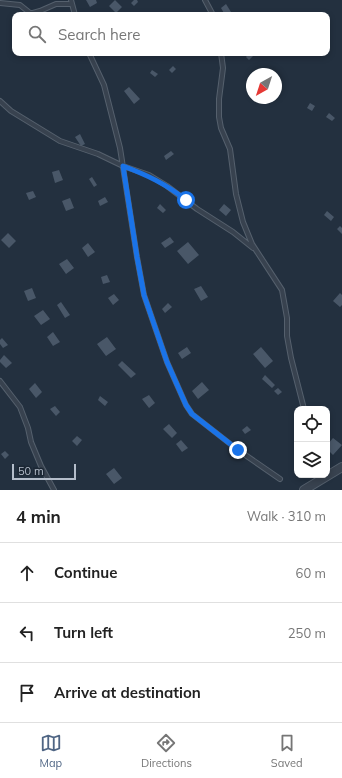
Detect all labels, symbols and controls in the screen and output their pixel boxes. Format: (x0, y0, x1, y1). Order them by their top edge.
search box (12, 12, 330, 56)
icon: search (26, 23, 48, 45)
text: Search here (58, 25, 140, 44)
north arrow (246, 68, 282, 104)
route start (177, 191, 195, 209)
map controls (294, 406, 330, 478)
button: locate (294, 406, 330, 442)
route end (229, 441, 247, 459)
button: layers (294, 442, 330, 478)
scale bar (12, 462, 76, 481)
text: 50 m (18, 464, 44, 478)
text: 4 min (16, 506, 61, 527)
text: Walk · 310 m (247, 508, 326, 524)
icon: ahead (16, 562, 38, 584)
text: Continue (54, 563, 117, 582)
text: 60 m (296, 565, 326, 581)
icon: left (16, 622, 38, 644)
text: Turn left (54, 623, 113, 642)
text: 250 m (288, 625, 326, 641)
icon: arrive (16, 682, 38, 704)
text: Arrive at destination (54, 683, 201, 702)
tab: Map (39, 732, 62, 770)
tab: Directions (141, 732, 192, 770)
tab: Saved (271, 732, 303, 770)

